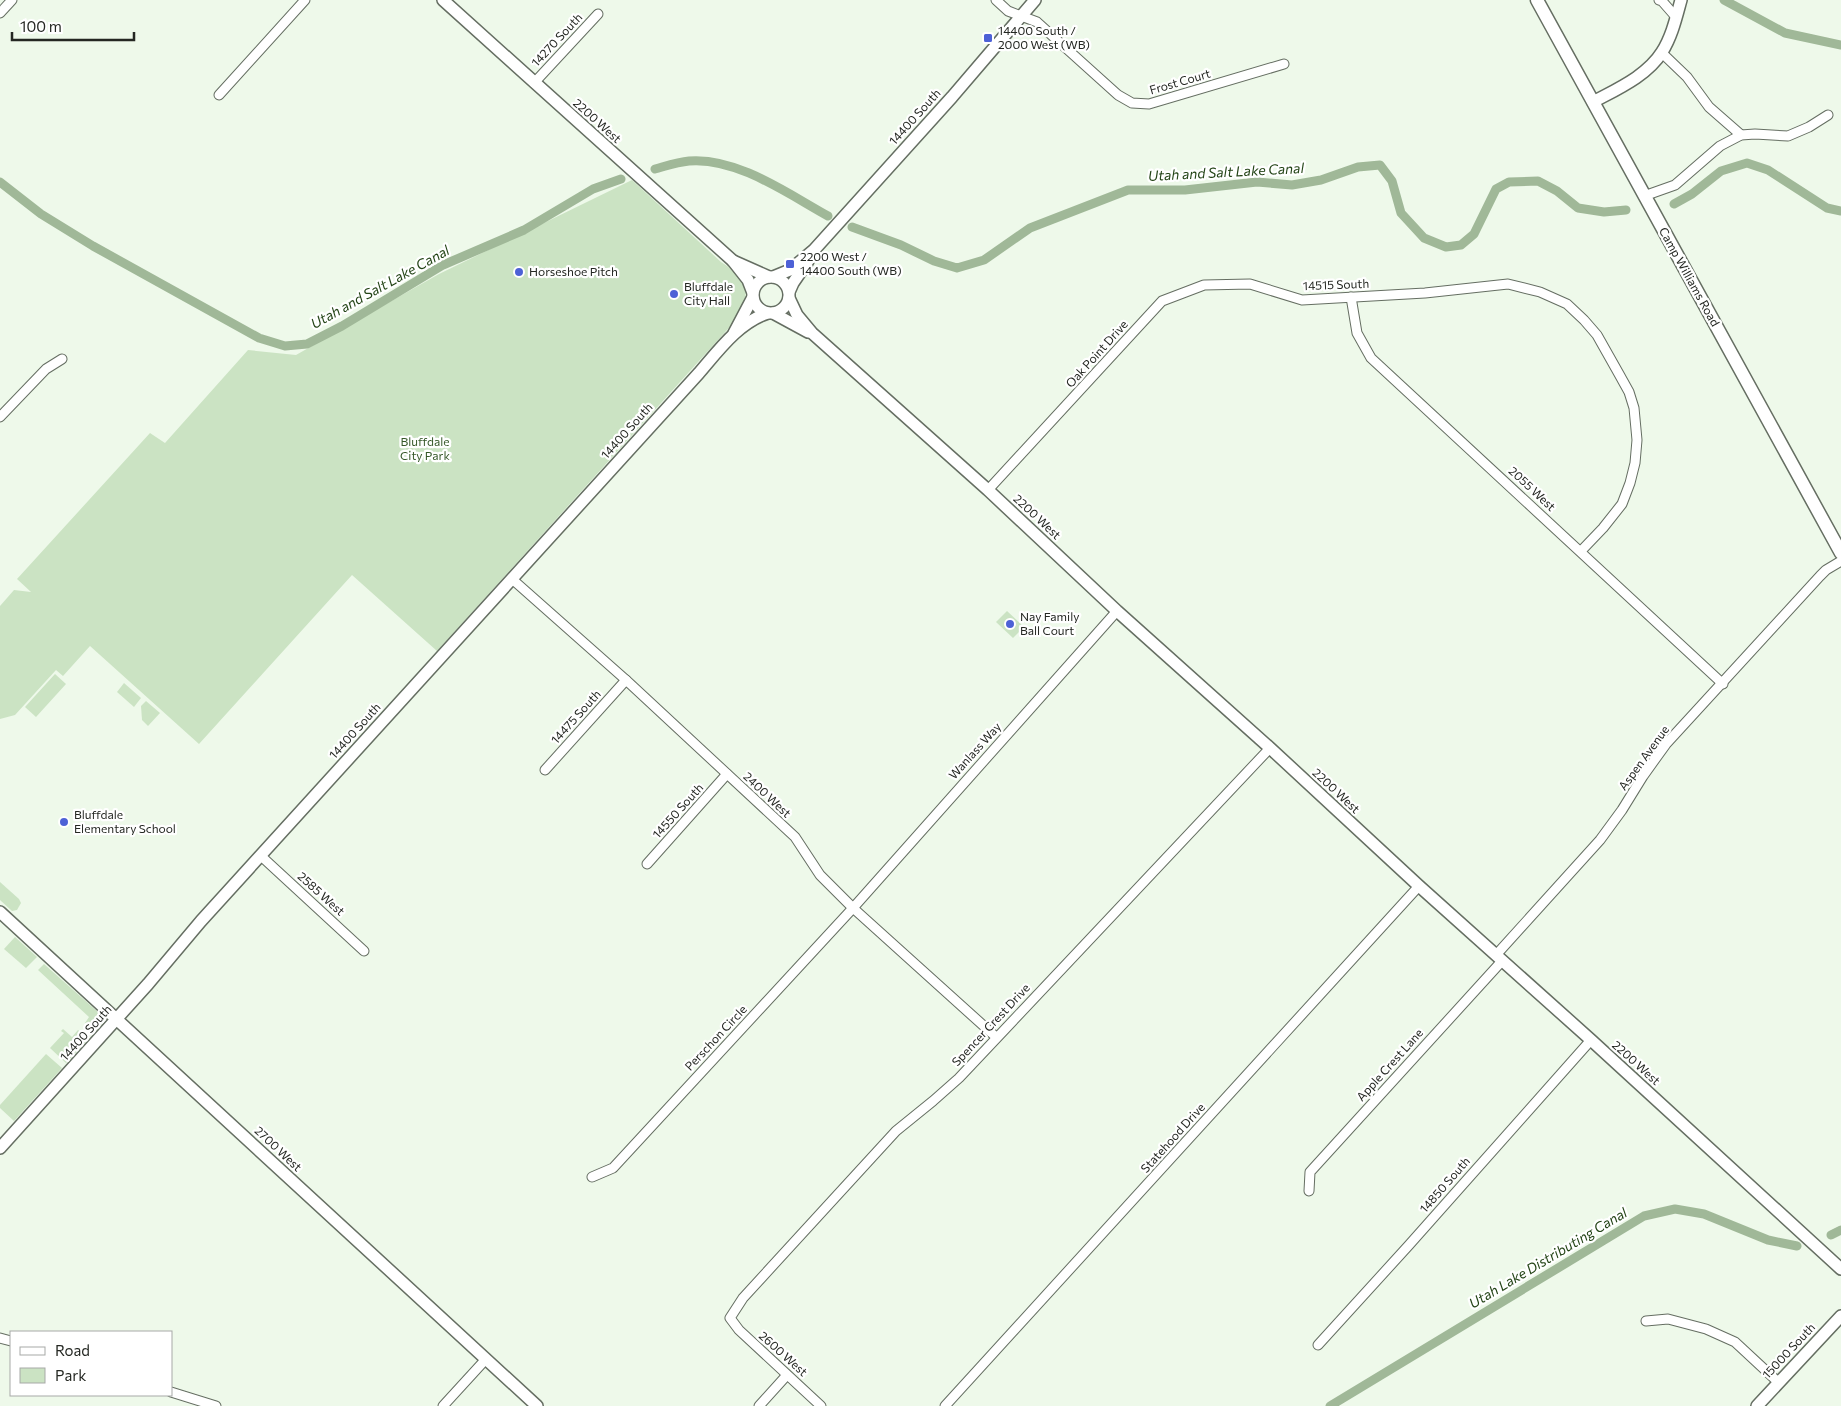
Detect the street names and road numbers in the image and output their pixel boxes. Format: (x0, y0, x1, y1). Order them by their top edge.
street label: 14270 South (528, 10, 585, 69)
street label: Frost Court (1148, 66, 1212, 96)
street label: 14400 South (886, 86, 943, 147)
street label: 2200 West (571, 95, 624, 145)
street label: Camp Williams Road (1657, 224, 1723, 329)
street label: 14515 South (1303, 276, 1369, 292)
street label: Oak Point Drive (1062, 317, 1130, 390)
street label: 14400 South (598, 400, 655, 461)
street label: 2055 West (1506, 463, 1559, 513)
street label: 2200 West (1011, 491, 1064, 542)
street label: 14475 South (547, 687, 603, 746)
street label: 14400 South (326, 700, 383, 761)
street label: Wanlass Way (945, 719, 1003, 781)
street label: Aspen Avenue (1615, 722, 1671, 792)
street label: 2200 West (1310, 765, 1363, 816)
street label: 2400 West (741, 769, 794, 820)
street label: 14550 South (649, 780, 706, 841)
street label: 2585 West (295, 869, 348, 918)
street label: Spencer Crest Drive (948, 980, 1032, 1068)
street label: 14400 South (57, 1002, 114, 1063)
street label: Perschon Circle (681, 1002, 749, 1073)
street label: Apple Crest Lane (1353, 1025, 1425, 1103)
street label: 2200 West (1610, 1037, 1663, 1087)
street label: Statehood Drive (1137, 1100, 1207, 1175)
street label: 2700 West (252, 1123, 305, 1174)
street label: 14850 South (1416, 1154, 1472, 1215)
street label: 15000 South (1759, 1320, 1817, 1381)
street label: 2600 West (757, 1328, 811, 1379)

